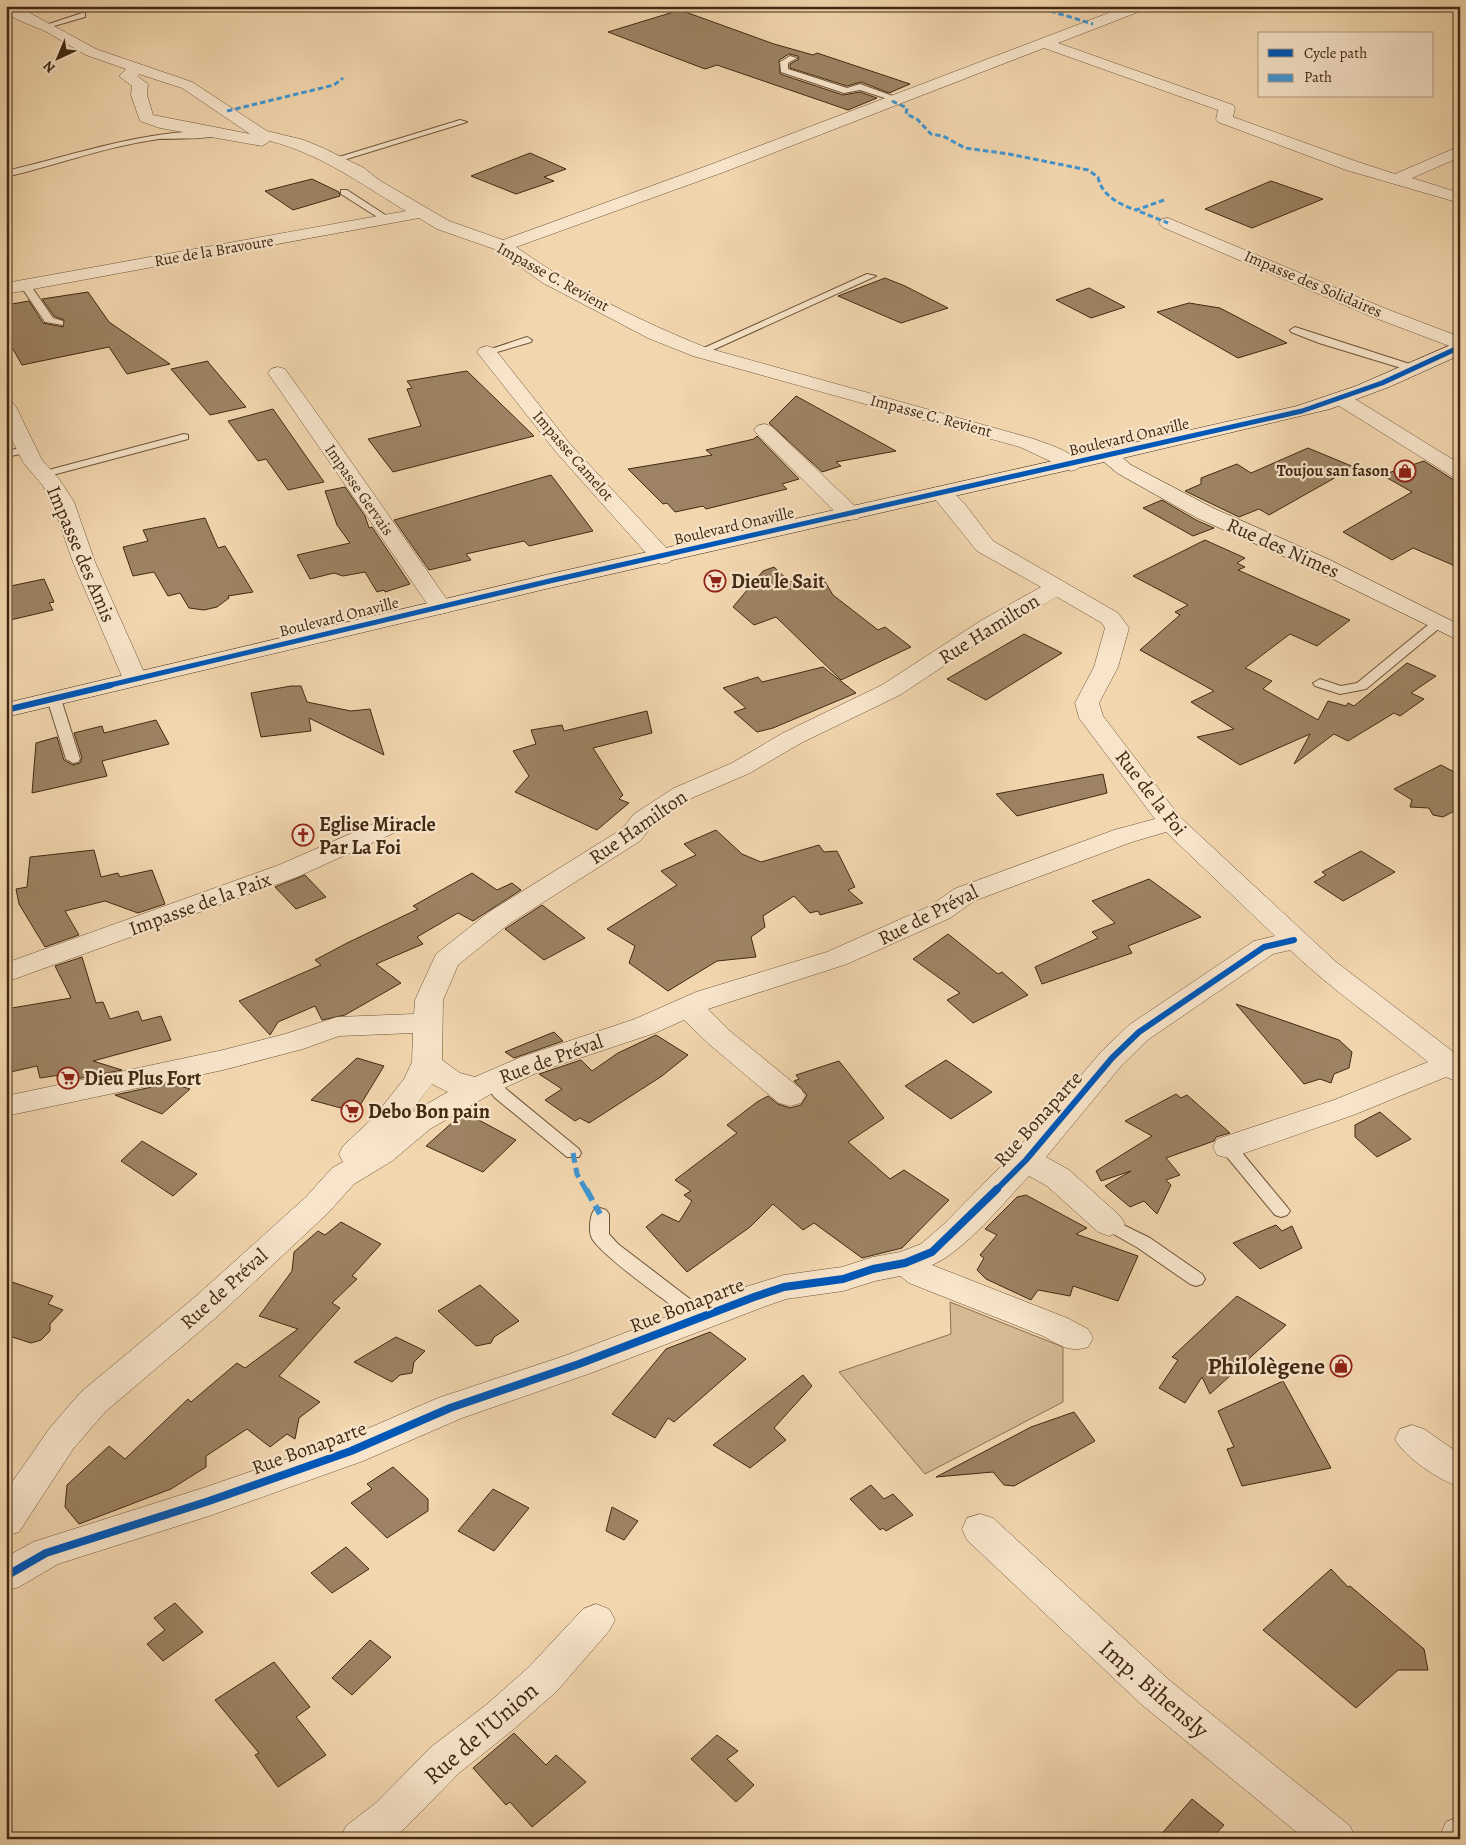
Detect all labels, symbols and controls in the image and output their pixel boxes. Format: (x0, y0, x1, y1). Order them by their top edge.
north arrow (32, 32, 82, 82)
legend (1258, 32, 1434, 98)
text: Cycle path (1304, 43, 1367, 63)
text: N (39, 57, 60, 77)
text: Path (1304, 67, 1332, 87)
street label: Rue de la Bravoure (153, 230, 275, 272)
street label: Impasse C. Revient (493, 237, 613, 317)
street label: Impasse des Solidaires (1241, 245, 1385, 323)
street label: Impasse C. Revient (868, 389, 994, 443)
street label: Impasse Camelot (528, 406, 618, 506)
street label: Boulevard Onaville (1067, 412, 1191, 462)
street label: Impasse Gervais (319, 440, 399, 540)
shop icon: Toujou san fason (1393, 459, 1417, 483)
place label: Toujou san fason (1277, 460, 1389, 482)
street label: Impasse des Amis (40, 482, 122, 626)
street label: Boulevard Onaville (672, 501, 796, 551)
street label: Rue des Nimes (1222, 511, 1344, 585)
place label: Dieu le Sait (731, 568, 825, 595)
supermarket icon: Dieu le Sait (703, 569, 727, 593)
street label: Rue Hamilton (933, 587, 1045, 671)
street label: Boulevard Onaville (277, 591, 401, 643)
street label: Rue de la Foi (1109, 744, 1193, 842)
street label: Rue Hamilton (584, 783, 692, 871)
place label: Eglise Miracle Par La Foi (319, 811, 436, 861)
church icon: Eglise Miracle Par La Foi (291, 823, 315, 847)
street label: Impasse de la Paix (125, 866, 275, 942)
street label: Rue de Préval (873, 878, 983, 952)
street label: Rue de Préval (495, 1028, 607, 1090)
place label: Dieu Plus Fort (84, 1065, 202, 1092)
street label: Rue Bonaparte (988, 1065, 1088, 1173)
supermarket icon: Dieu Plus Fort (56, 1066, 80, 1090)
place label: Debo Bon pain (368, 1098, 490, 1125)
supermarket icon: Debo Bon pain (340, 1099, 364, 1123)
street label: Rue de Préval (174, 1242, 274, 1336)
street label: Rue Bonaparte (626, 1271, 748, 1339)
place label: Philolègene (1207, 1350, 1325, 1382)
shop icon: Philolègene (1329, 1354, 1353, 1378)
street label: Rue Bonaparte (248, 1415, 370, 1481)
street label: Imp. Bihensly (1092, 1632, 1216, 1746)
street label: Rue de l'Union (417, 1674, 545, 1792)

